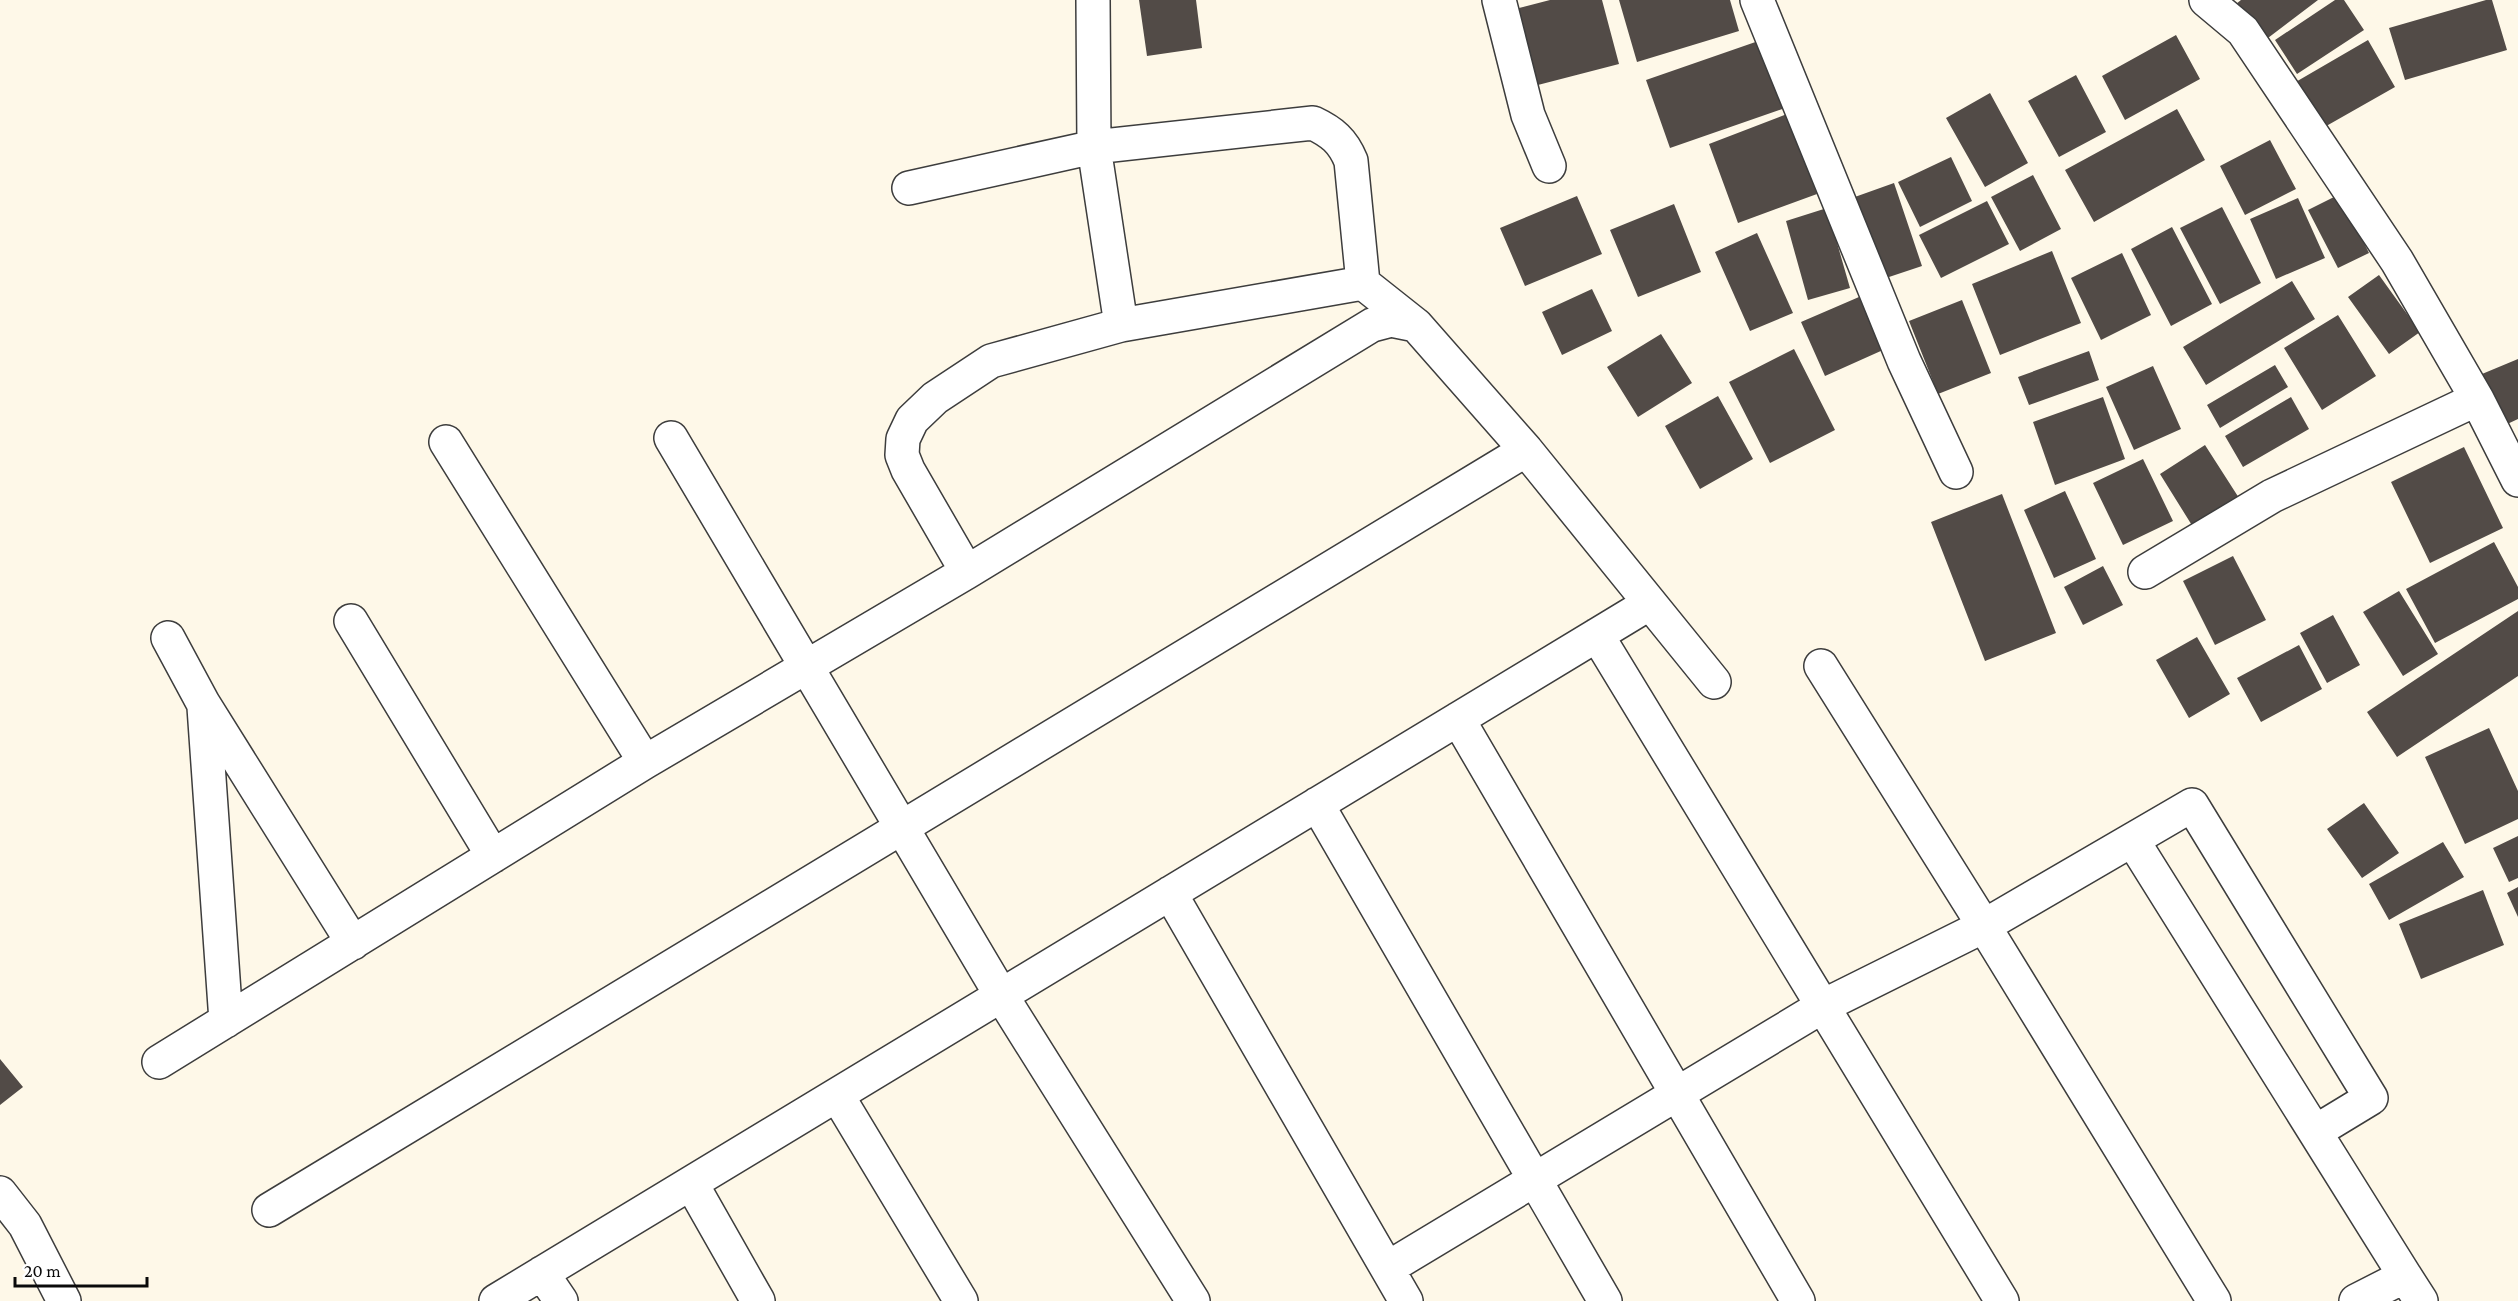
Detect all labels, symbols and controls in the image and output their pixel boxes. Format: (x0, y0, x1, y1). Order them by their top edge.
scale bar (15, 1250, 147, 1288)
text: 20 m (24, 1261, 61, 1281)

